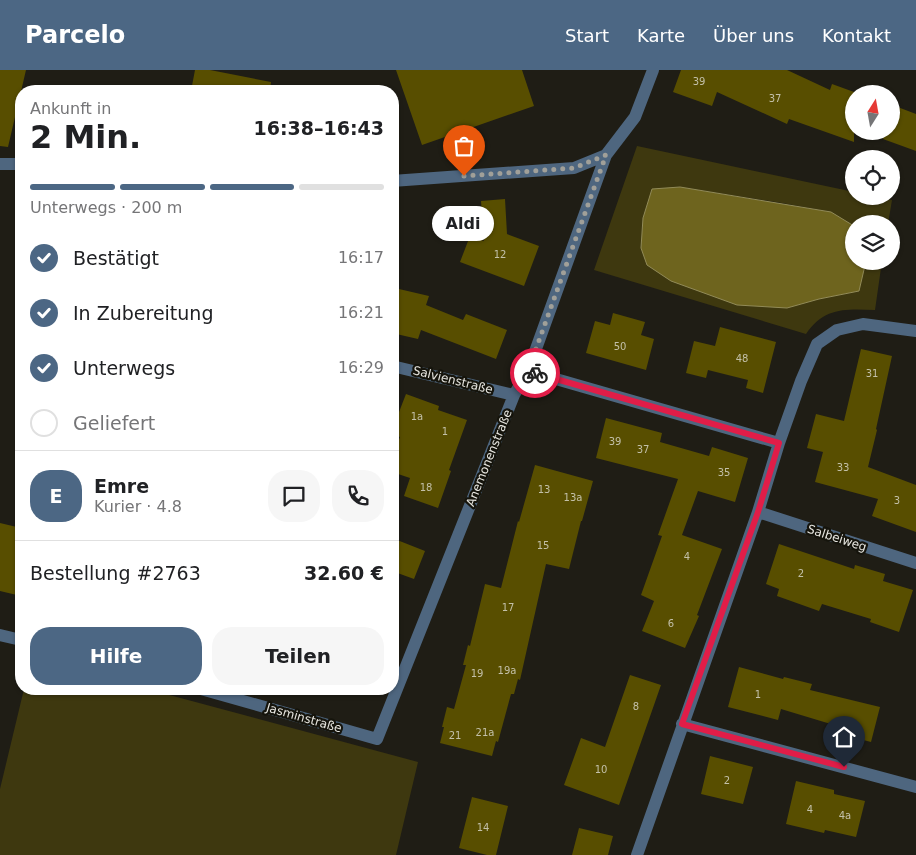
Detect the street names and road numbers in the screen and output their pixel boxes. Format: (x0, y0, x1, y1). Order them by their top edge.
street label: Salvienstraße (412, 363, 494, 397)
street label: Anemonenstraße (463, 408, 515, 508)
street label: Salbeiweg (806, 522, 868, 554)
street label: Jasminstraße (264, 700, 343, 735)

